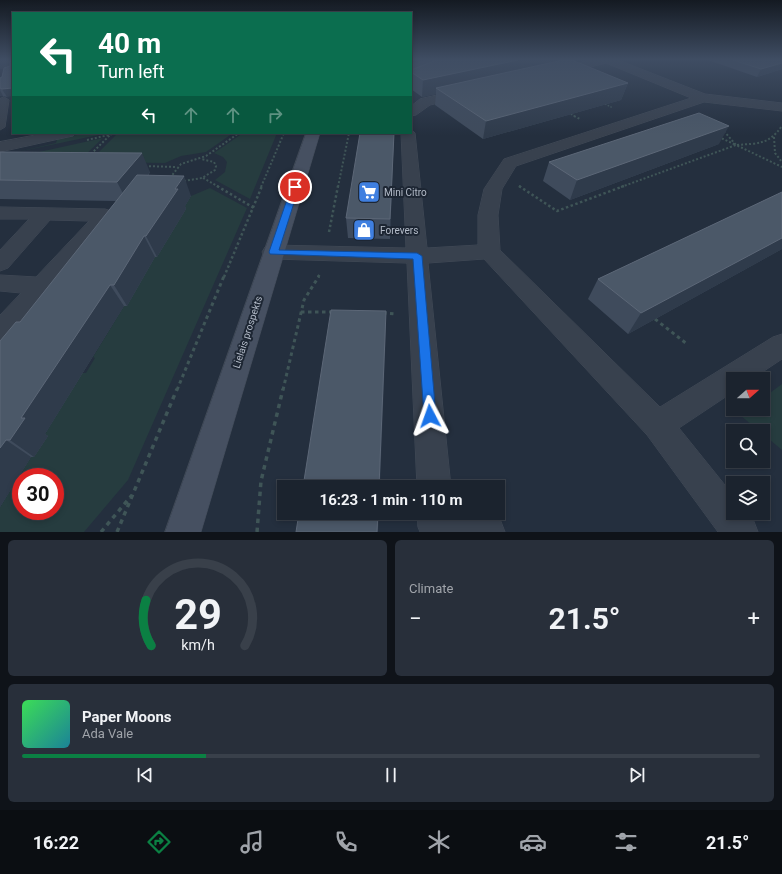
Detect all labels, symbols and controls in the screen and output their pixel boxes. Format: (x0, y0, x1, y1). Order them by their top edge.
text: 40 m (98, 27, 161, 60)
icon: left (32, 28, 84, 80)
text: Turn left (98, 61, 164, 82)
icon: left (138, 104, 160, 126)
icon: ahead (180, 104, 202, 126)
icon: ahead (222, 104, 244, 126)
icon: right (264, 104, 286, 126)
pin (278, 170, 312, 204)
icon: arrive (284, 176, 306, 198)
supermarket icon: Mini Citro (356, 179, 382, 205)
place label: Mini Citro (384, 187, 427, 198)
shop icon: Forevers (351, 217, 377, 243)
place label: Forevers (380, 225, 418, 236)
street label: Lielais prospekts (231, 295, 264, 370)
north arrow (726, 372, 770, 416)
map controls (726, 372, 770, 520)
position arrow (409, 395, 451, 437)
button: search (726, 424, 770, 468)
speed limit sign: 30 (12, 468, 64, 520)
button: layers (726, 476, 770, 520)
text: 16:23 · 1 min · 110 m (320, 491, 462, 509)
text: Climate (409, 581, 453, 596)
text: 29 (174, 590, 221, 639)
text: 21.5° (549, 601, 621, 636)
text: − (409, 606, 422, 631)
text: + (748, 606, 760, 631)
text: km/h (181, 637, 214, 653)
text: Paper Moons (82, 708, 172, 726)
text: Ada Vale (82, 726, 133, 741)
icon: previous (134, 764, 156, 786)
icon: pause (380, 764, 402, 786)
icon: next (626, 764, 648, 786)
icon: directions (145, 828, 173, 856)
icon: music (238, 828, 266, 856)
icon: phone (332, 828, 360, 856)
icon: climate (425, 828, 453, 856)
icon: car (519, 828, 547, 856)
icon: filters (612, 828, 640, 856)
text: 16:22 (33, 832, 79, 853)
text: 21.5° (706, 832, 749, 853)

